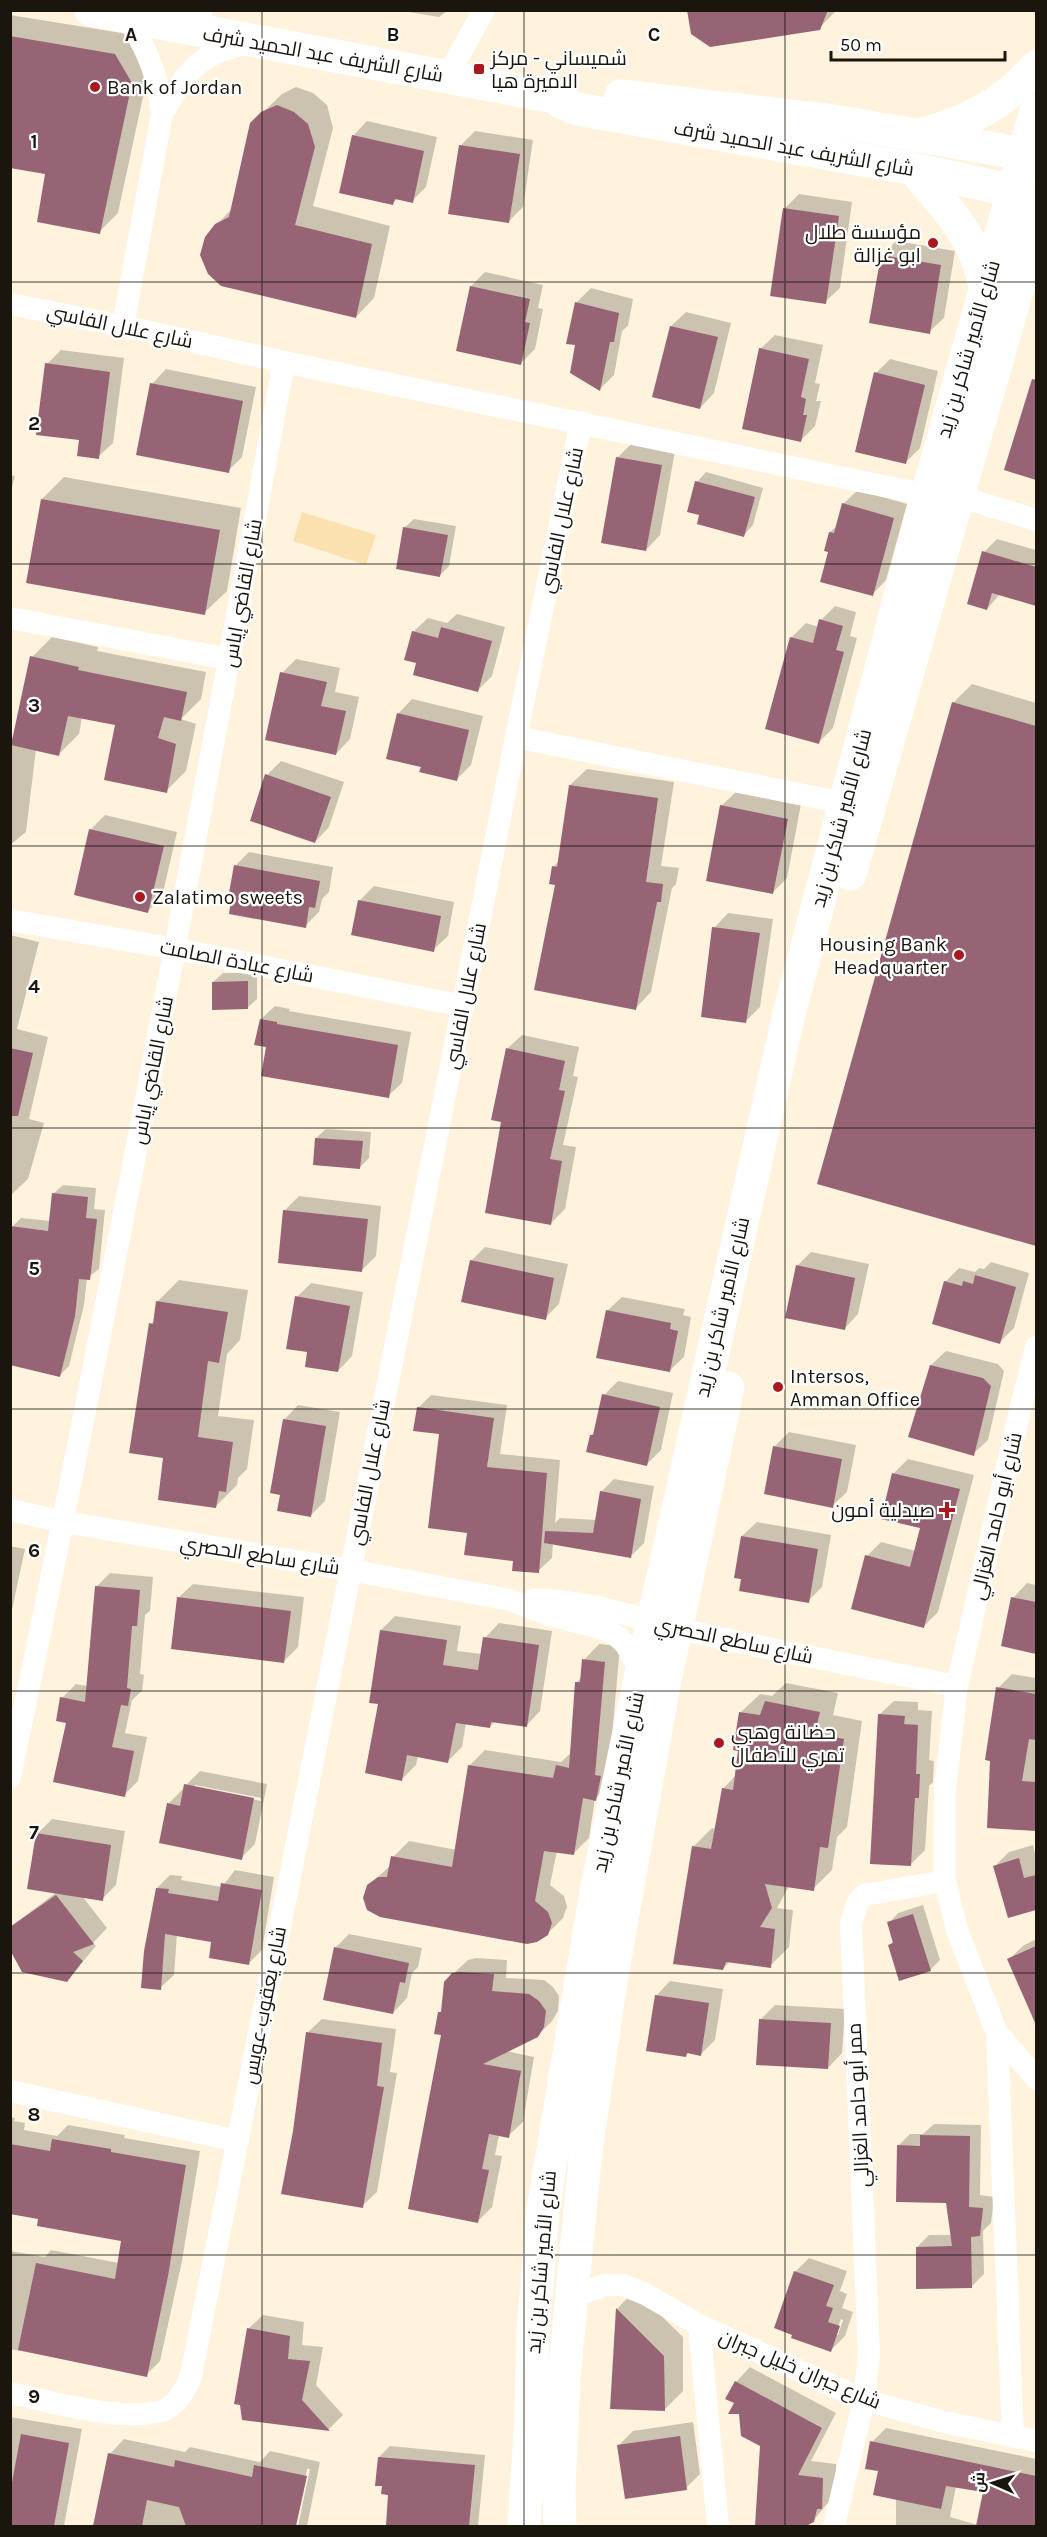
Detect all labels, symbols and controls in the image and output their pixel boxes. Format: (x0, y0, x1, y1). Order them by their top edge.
street label: شارع الشريف عبد الحميد شرف (201, 22, 445, 89)
text: A (125, 23, 138, 46)
text: B (387, 23, 399, 46)
text: C (648, 23, 660, 46)
scale bar (831, 24, 1005, 62)
text: 50 m (840, 34, 882, 56)
place label: شميساني - مركز الاميرة هيا (490, 47, 627, 93)
marker: شميساني - مركز الاميرة هيا (472, 62, 486, 76)
place label: Bank of Jordan (107, 76, 242, 99)
marker: Bank of Jordan (88, 80, 102, 94)
street label: شارع الشريف عبد الحميد شرف (672, 116, 916, 183)
text: 1 (30, 130, 38, 153)
place label: مؤسسة طلال ابو غزالة (805, 221, 921, 267)
marker: مؤسسة طلال ابو غزالة (926, 236, 940, 250)
street label: شارع الأمير شاكر بن زيد (932, 258, 1007, 441)
street label: شارع علال الفاسي (44, 300, 195, 356)
text: 2 (28, 412, 40, 435)
street label: شارع علال الفاسي (535, 445, 591, 596)
street label: شارع القاضي إياس (218, 517, 270, 670)
text: 3 (28, 694, 40, 717)
street label: شارع الأمير شاكر بن زيد (807, 726, 878, 910)
place label: Zalatimo sweets (152, 886, 303, 909)
marker: Zalatimo sweets (133, 890, 147, 904)
street label: شارع علال الفاسي (440, 921, 494, 1072)
place label: Housing Bank Headquarter (819, 933, 948, 979)
street label: شارع عبادة الصامت (158, 935, 316, 990)
marker: Housing Bank Headquarter (952, 948, 966, 962)
text: 4 (28, 975, 40, 998)
street label: شارع القاضي إياس (127, 994, 181, 1147)
street label: شارع الأمير شاكر بن زيد (691, 1215, 756, 1400)
text: 5 (28, 1257, 40, 1280)
place label: Intersos, Amman Office (790, 1365, 920, 1411)
marker: Intersos, Amman Office (771, 1380, 785, 1394)
street label: شارع علال الفاسي (344, 1397, 398, 1548)
street label: شارع أبو حامد الغزالي (965, 1430, 1031, 1603)
place label: صيدلية أمون (831, 1498, 935, 1523)
marker: صيدلية أمون (940, 1503, 954, 1517)
street label: شارع ساطع الحصري (178, 1532, 341, 1583)
text: 6 (28, 1539, 40, 1562)
street label: شارع ساطع الحصري (652, 1612, 815, 1672)
street label: شارع الأمير شاكر بن زيد (588, 1690, 651, 1875)
place label: حضانة وهبي تمري للأطفال (731, 1721, 845, 1771)
marker: حضانة وهبي تمري للأطفال (712, 1736, 726, 1750)
text: 7 (29, 1821, 39, 1844)
street label: شارع يعقوب عويس (238, 1924, 293, 2086)
street label: ممر أبو حامد الغزالي (842, 2022, 878, 2188)
text: 8 (28, 2103, 40, 2126)
street label: شارع الأمير شاكر بن زيد (522, 2169, 563, 2355)
street label: شارع جبران خليل جبران (715, 2325, 884, 2416)
text: 9 (28, 2385, 40, 2408)
north arrow (963, 2453, 1023, 2513)
text: ش (968, 2471, 989, 2493)

